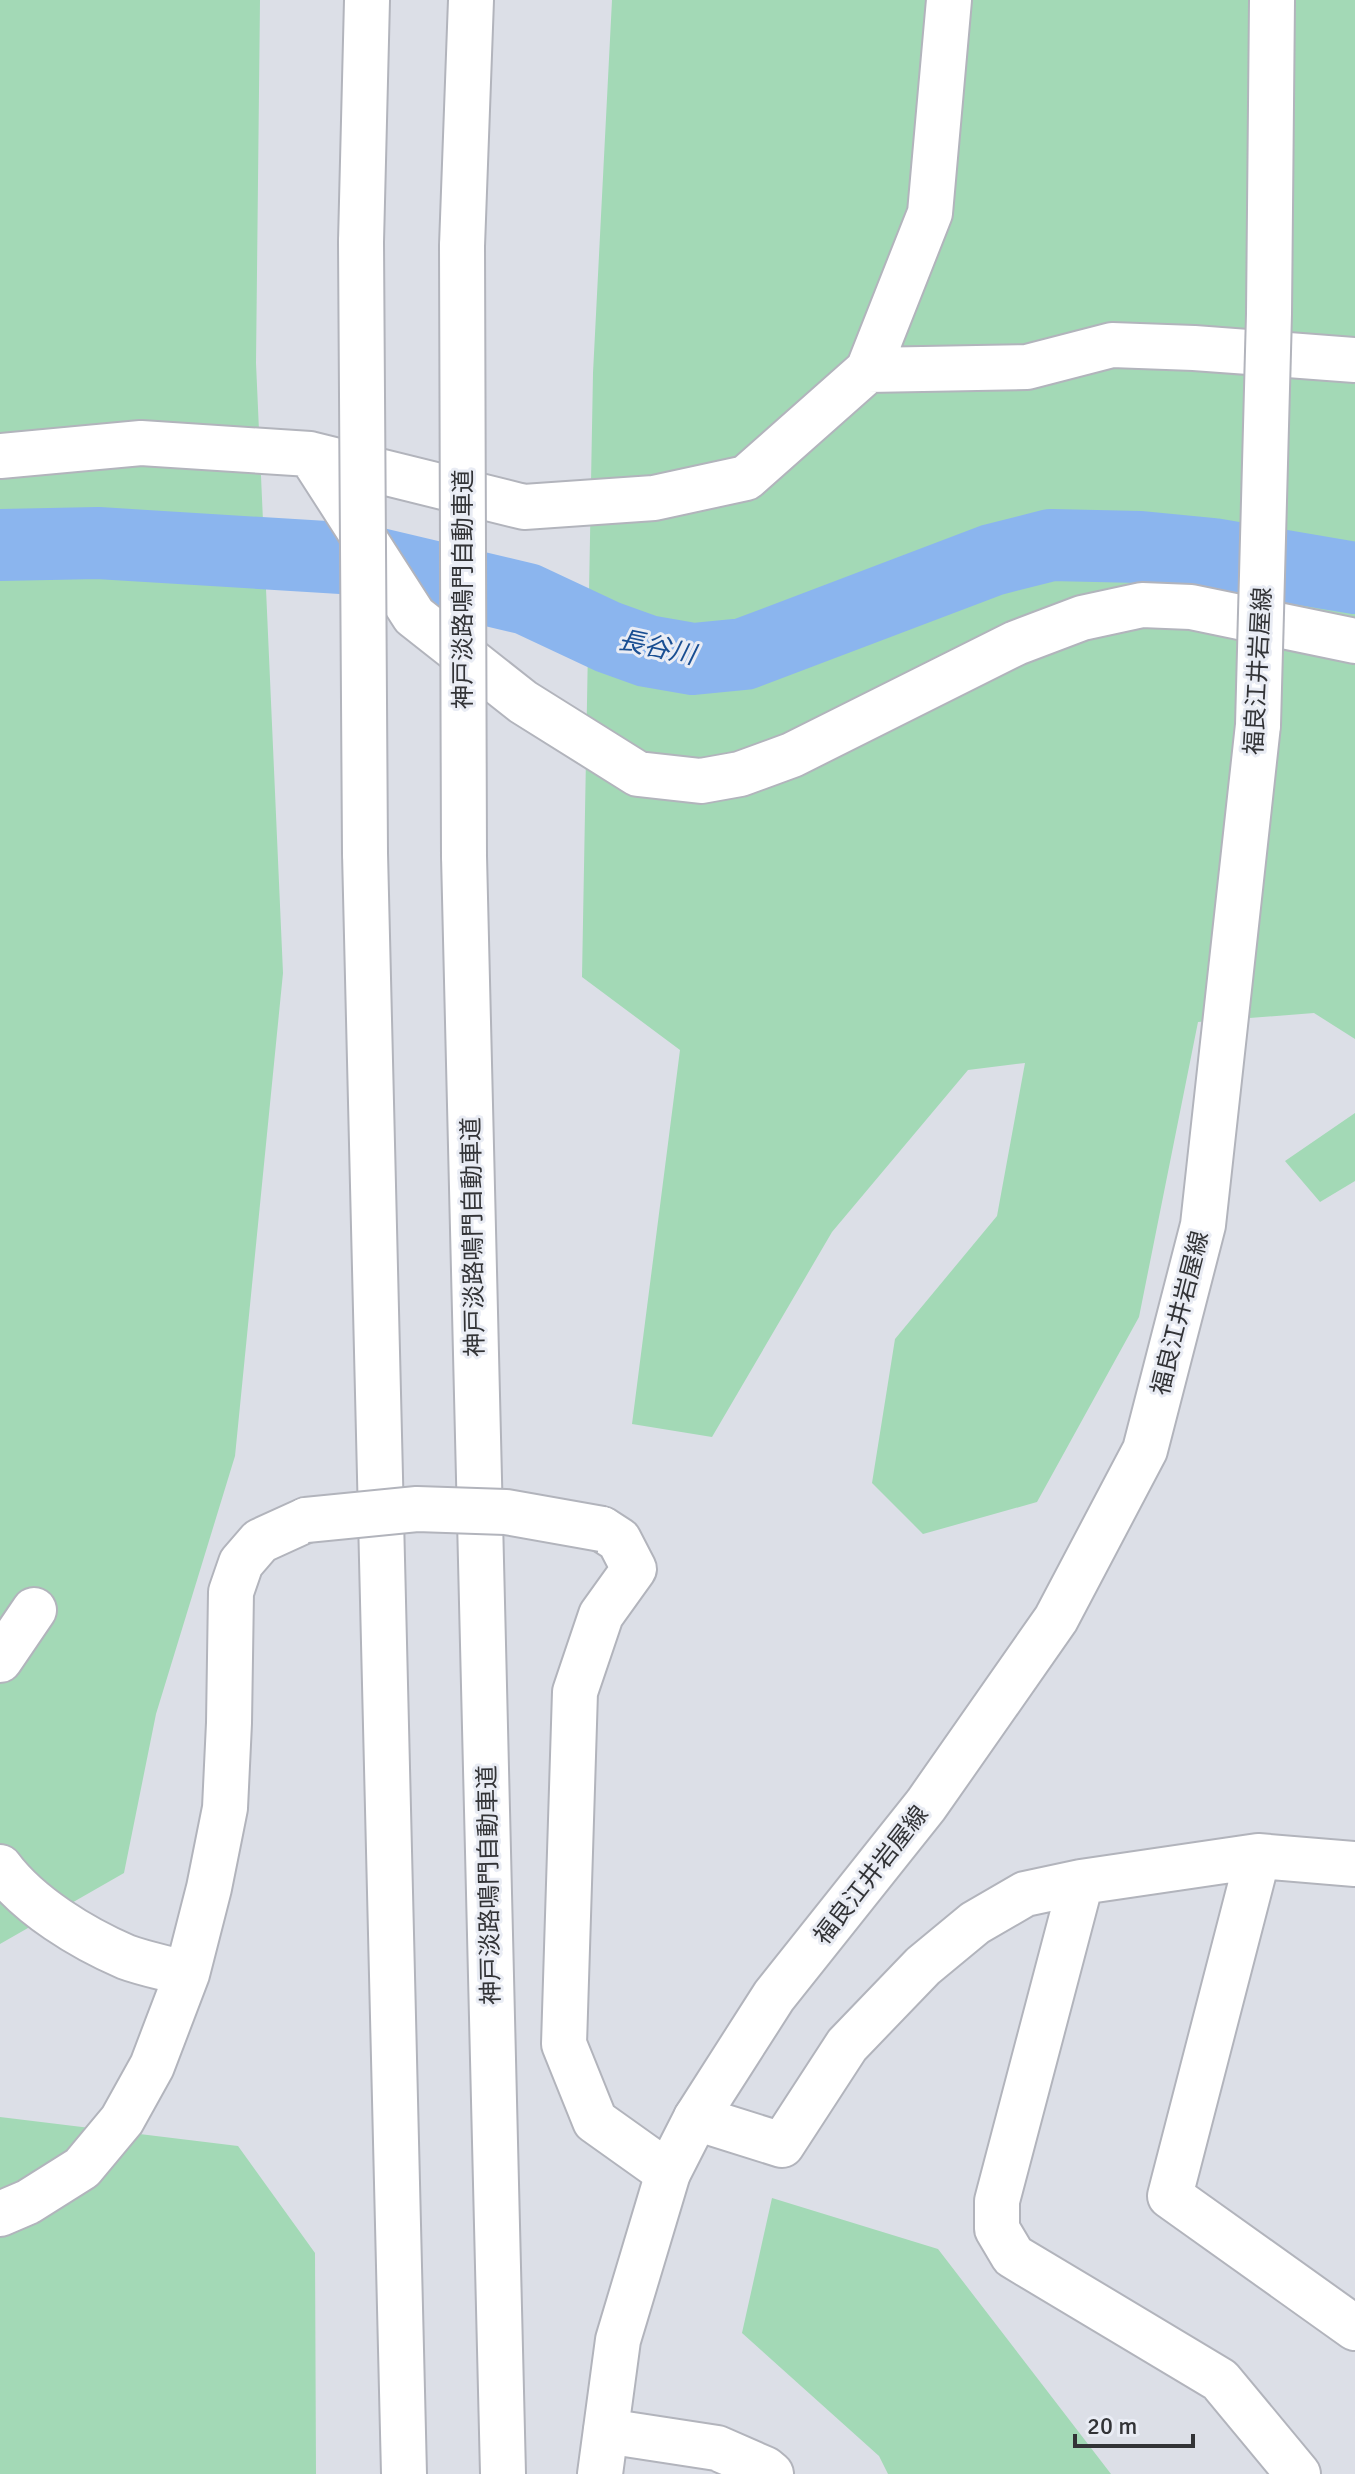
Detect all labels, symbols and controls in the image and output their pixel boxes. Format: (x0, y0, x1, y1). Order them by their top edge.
street label: 神戸淡路鳴門自動車道 (448, 469, 478, 709)
street label: 福良江井岩屋線 (1239, 586, 1277, 756)
water label: 長谷川 (615, 624, 701, 672)
street label: 神戸淡路鳴門自動車道 (456, 1117, 490, 1357)
street label: 福良江井岩屋線 (1145, 1228, 1215, 1398)
street label: 神戸淡路鳴門自動車道 (472, 1765, 506, 2005)
street label: 福良江井岩屋線 (807, 1800, 935, 1950)
scale bar (1075, 2398, 1193, 2448)
text: 20 m (1087, 2411, 1137, 2441)

